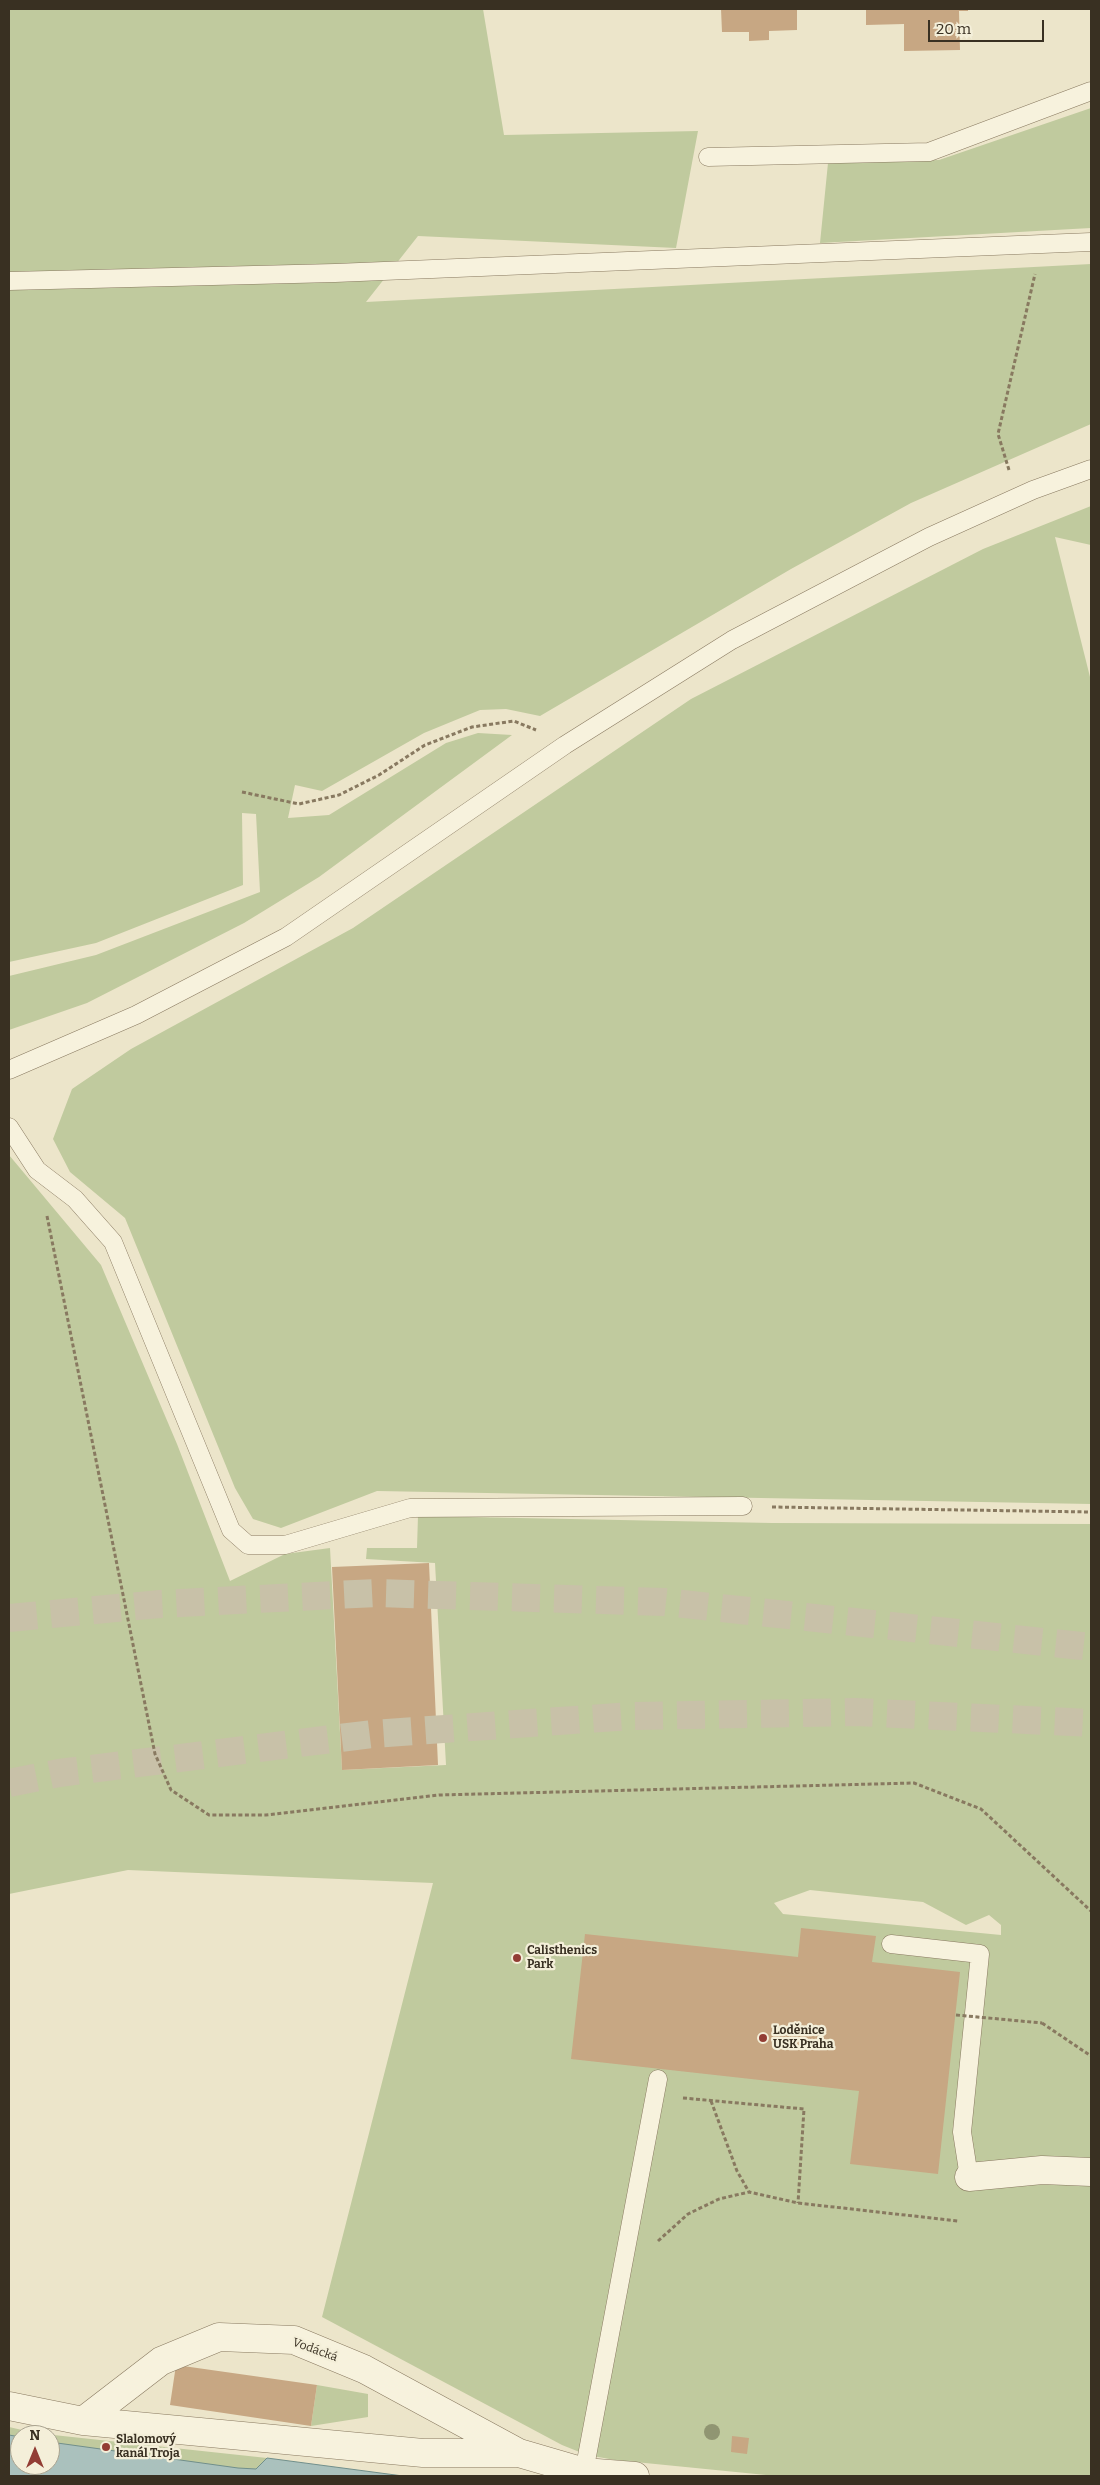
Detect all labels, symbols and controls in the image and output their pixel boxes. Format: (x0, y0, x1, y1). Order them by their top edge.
scale bar (930, 10, 1046, 42)
text: 20 m (936, 20, 971, 38)
place label: Calisthenics Park (527, 1944, 597, 1972)
marker: Calisthenics Park (511, 1952, 523, 1964)
place label: Loděnice USK Praha (773, 2024, 833, 2052)
marker: Loděnice USK Praha (757, 2032, 769, 2044)
street label: Vodácká (291, 2335, 339, 2365)
north arrow (10, 2425, 60, 2475)
text: N (30, 2427, 40, 2444)
place label: Slalomový kanál Troja (116, 2433, 180, 2461)
marker: Slalomový kanál Troja (100, 2441, 112, 2453)

